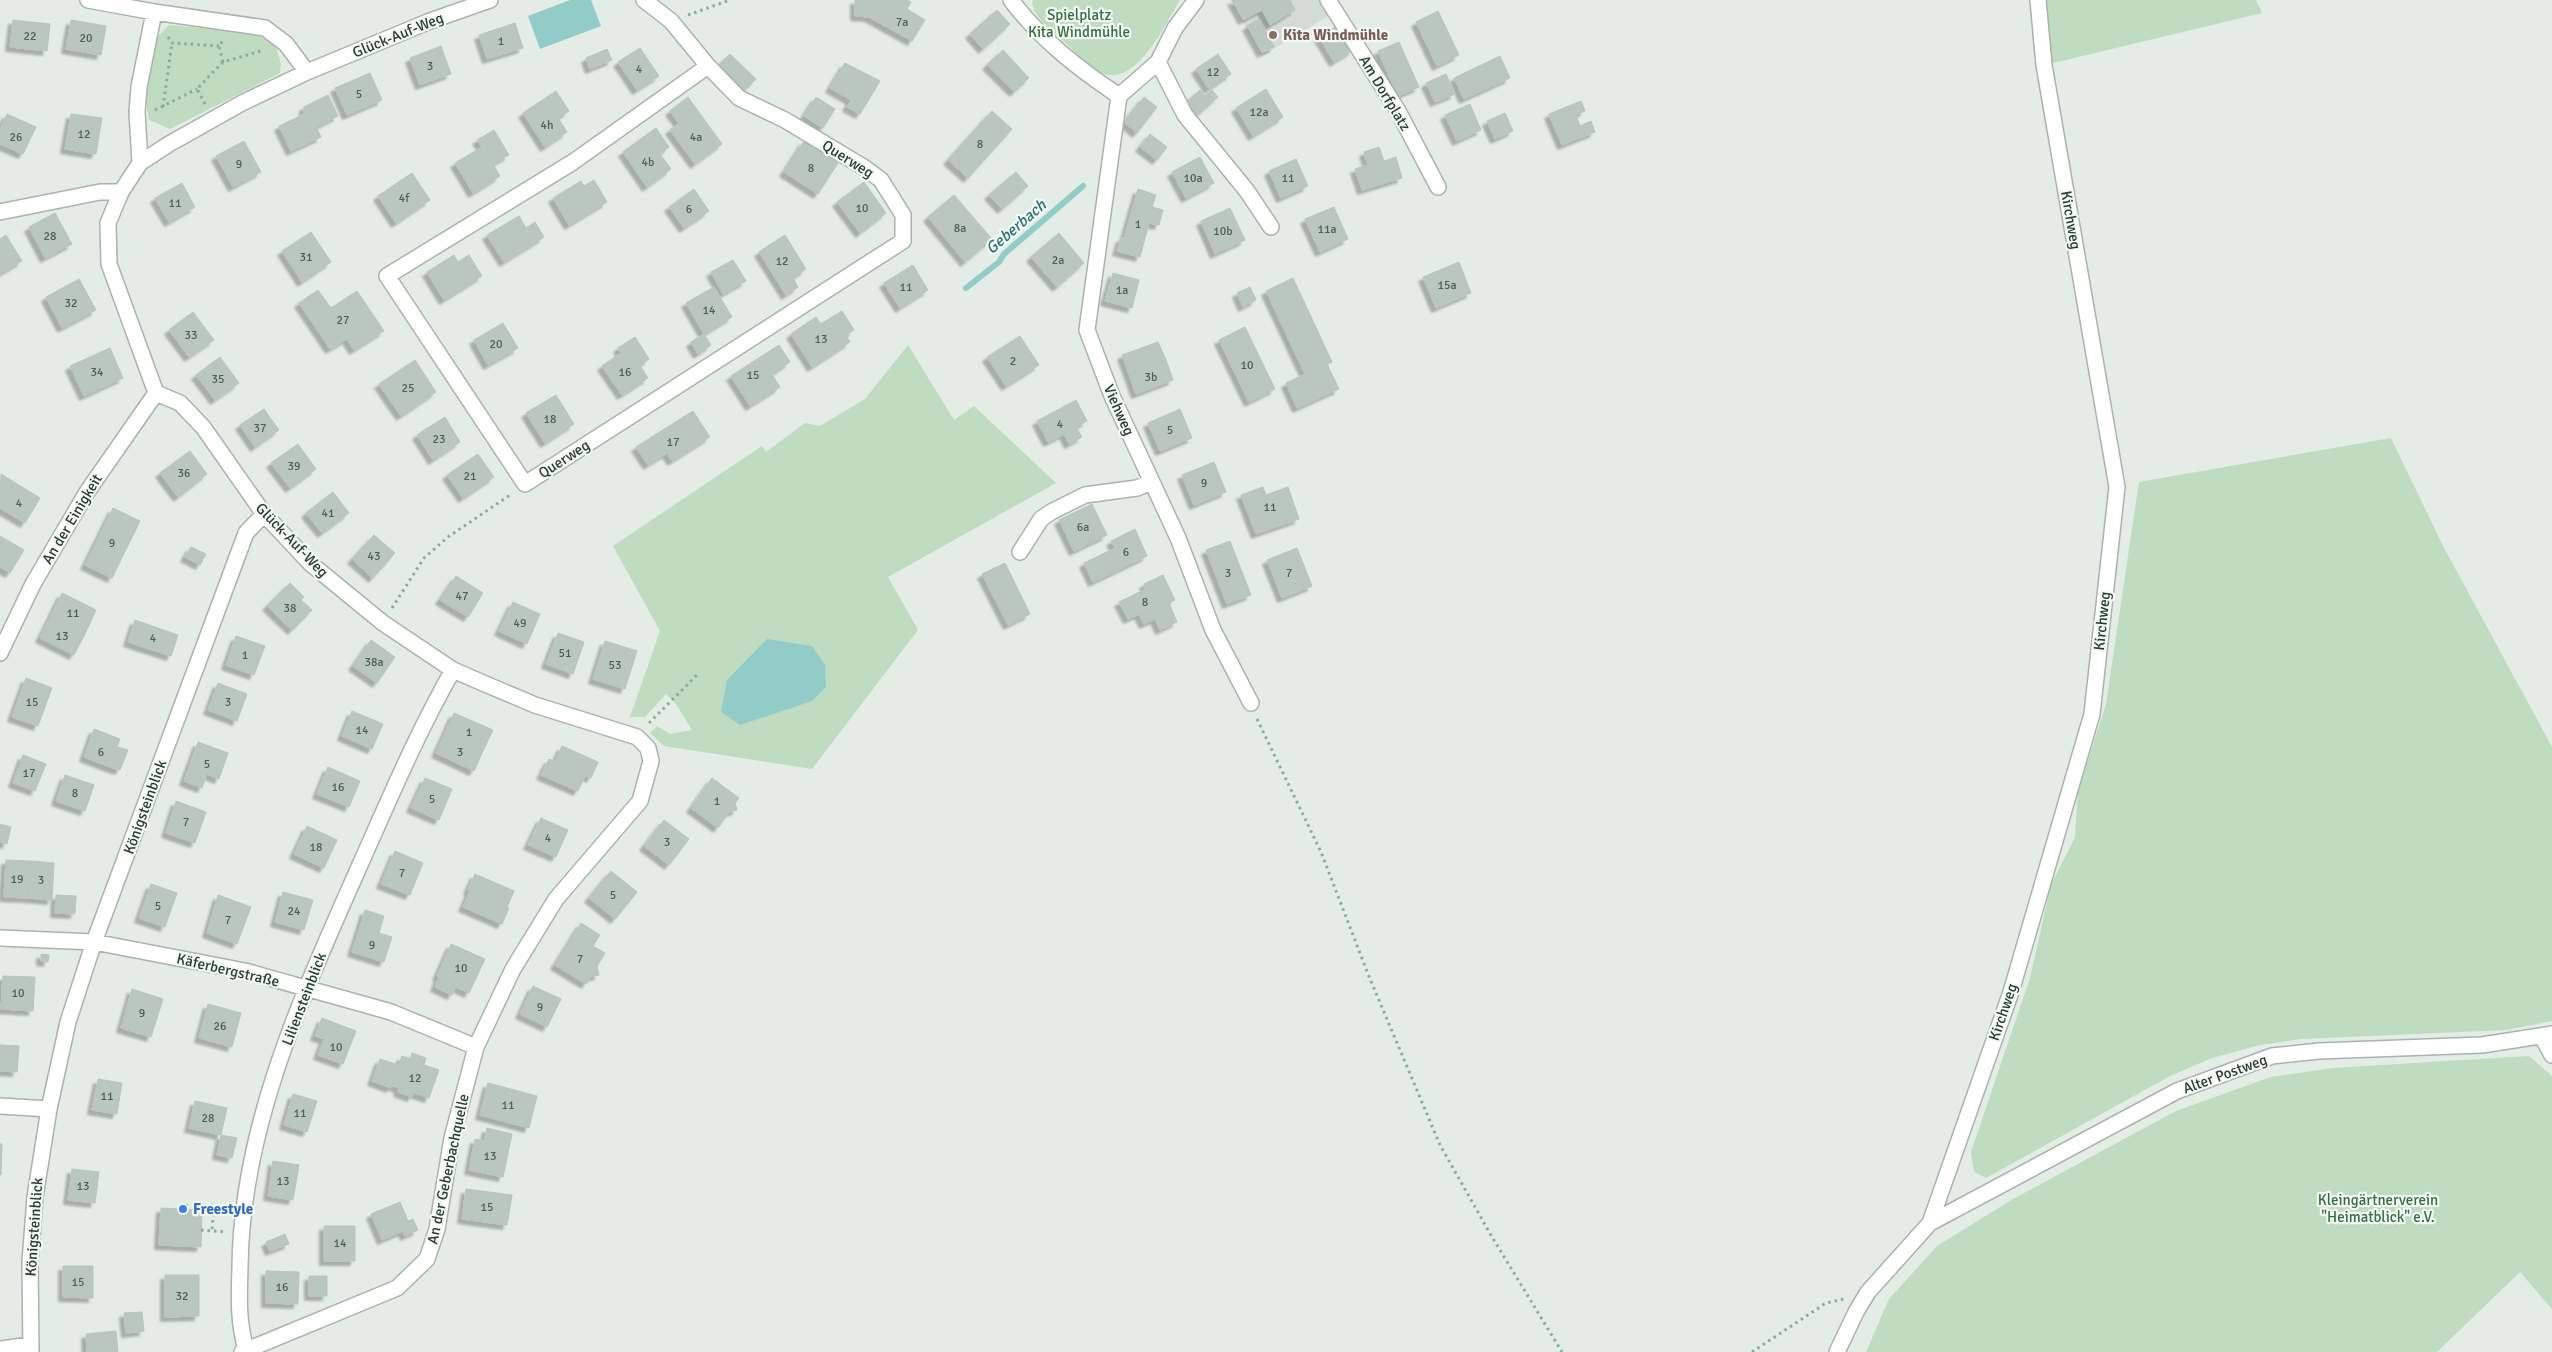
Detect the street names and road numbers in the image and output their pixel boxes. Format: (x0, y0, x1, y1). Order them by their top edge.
street label: Glück-Auf-Weg (350, 9, 446, 61)
street label: Am Dorfplatz (1355, 52, 1415, 134)
street label: Querweg (819, 136, 877, 182)
street label: Kirchweg (2057, 189, 2085, 251)
street label: Viehweg (1100, 382, 1138, 438)
street label: Querweg (535, 436, 593, 482)
street label: An der Einigkeit (38, 471, 106, 567)
street label: Glück-Auf-Weg (252, 499, 332, 581)
street label: Kirchweg (2090, 590, 2114, 651)
street label: Königsteinblick (120, 757, 171, 857)
street label: Käferbergstraße (175, 949, 281, 991)
street label: Liliensteinblick (278, 950, 330, 1048)
street label: Kirchweg (1985, 981, 2021, 1043)
street label: Alter Postweg (2180, 1050, 2270, 1098)
street label: An der Geberbachquelle (423, 1092, 473, 1246)
street label: Königsteinblick (22, 1177, 46, 1277)

